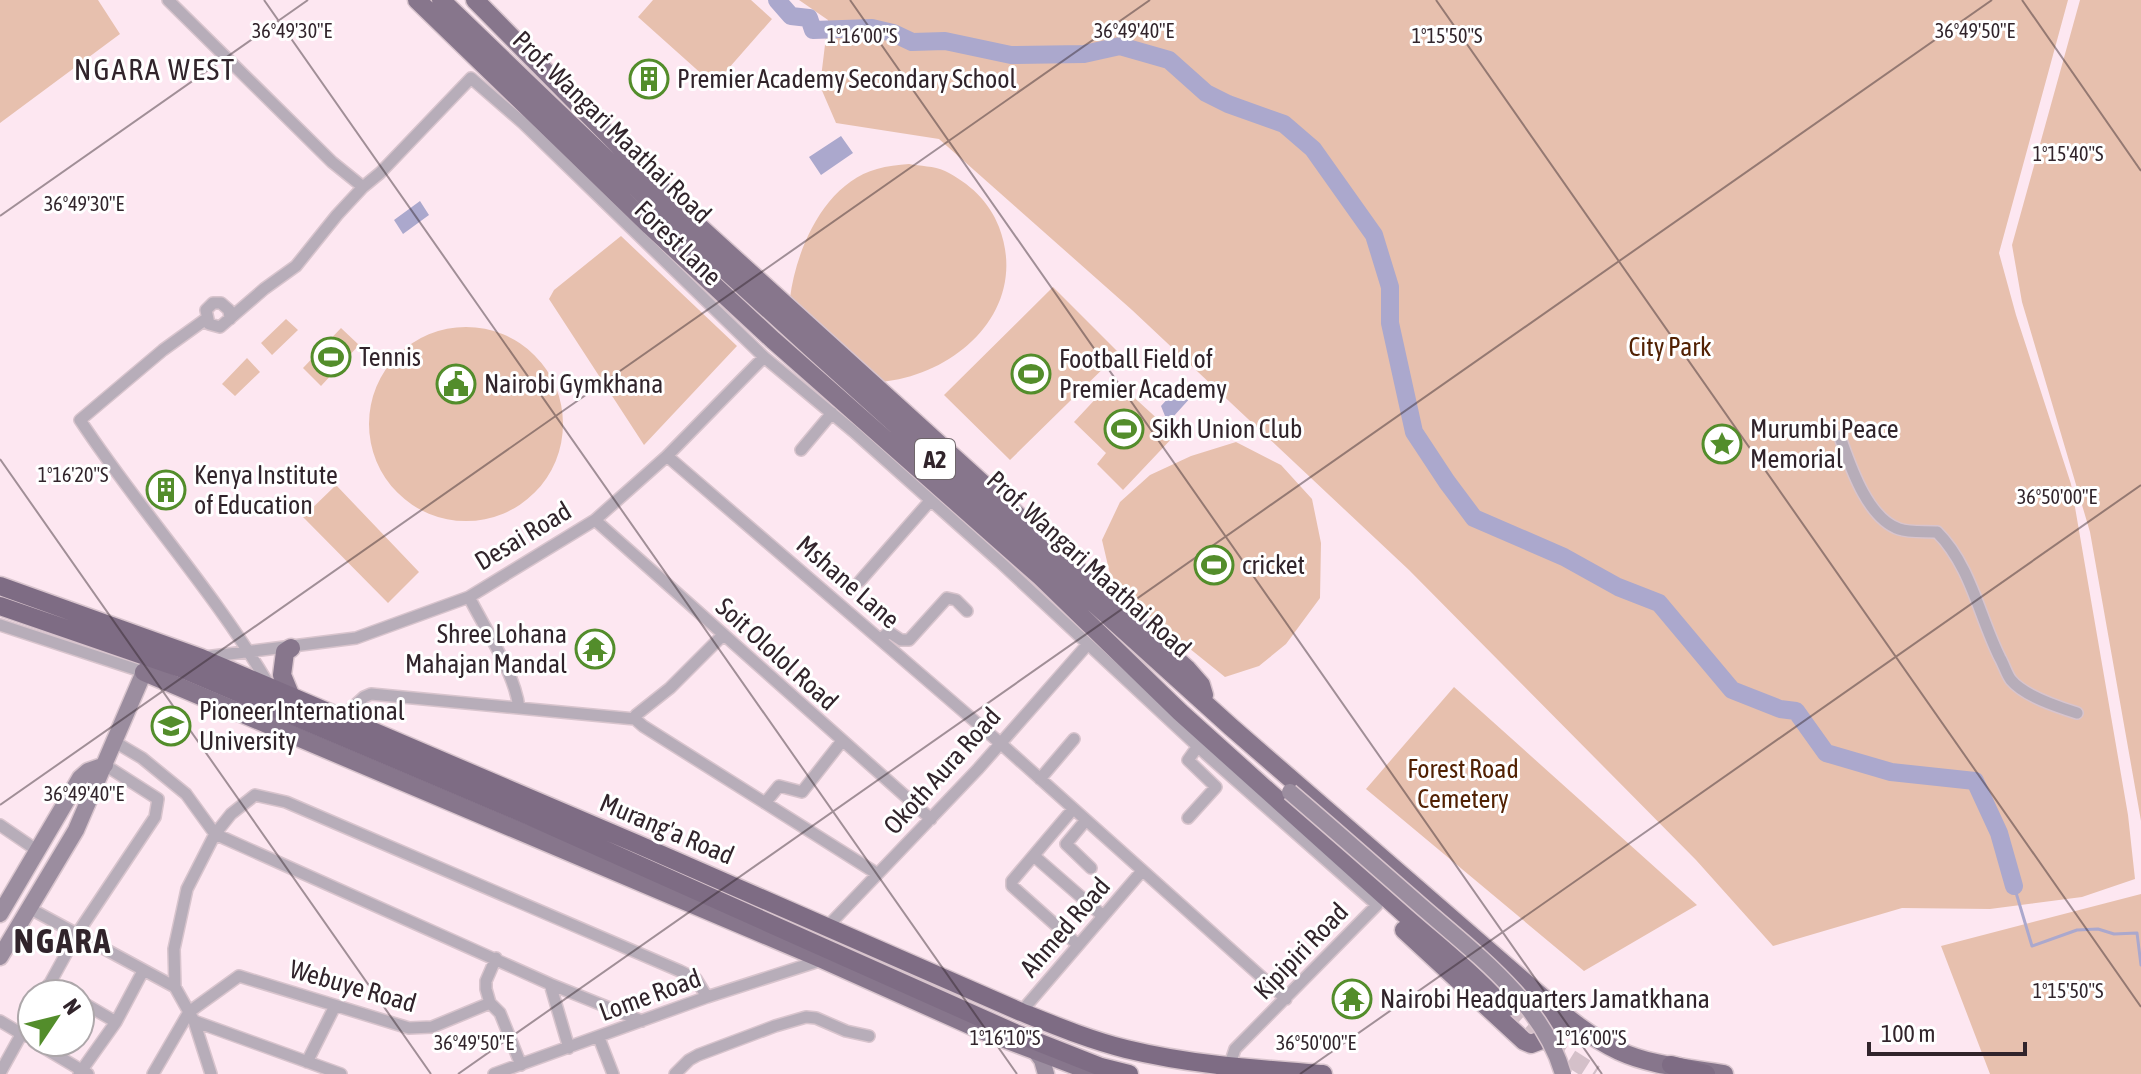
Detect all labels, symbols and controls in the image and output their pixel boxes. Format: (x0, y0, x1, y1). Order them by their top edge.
text: 36°49'30"E (252, 19, 333, 42)
text: 36°49'40"E (1094, 19, 1175, 42)
text: 36°49'50"E (1935, 19, 2016, 42)
text: 1°16'00"S (827, 24, 897, 47)
text: 1°15'50"S (1412, 24, 1482, 47)
street label: Prof. Wangari Maathai Road (507, 25, 717, 229)
district label: NGARA WEST (74, 52, 236, 86)
building icon: Premier Academy Secondary School (628, 58, 670, 100)
place label: Premier Academy Secondary School (677, 64, 1017, 94)
text: 1°15'40"S (2033, 142, 2103, 165)
text: 36°49'30"E (44, 192, 125, 215)
street label: Forest Lane (629, 195, 727, 291)
park label: City Park (1629, 332, 1711, 362)
sports icon: Tennis (310, 336, 352, 378)
place label: Tennis (359, 342, 421, 372)
place label: Football Field of Premier Academy (1059, 344, 1227, 404)
sports icon: Football Field of Premier Academy (1010, 353, 1052, 395)
public building icon: Nairobi Gymkhana (435, 363, 477, 405)
place label: Nairobi Gymkhana (484, 369, 663, 399)
sports icon: Sikh Union Club (1103, 408, 1145, 450)
place label: Sikh Union Club (1152, 414, 1302, 444)
place label: Murumbi Peace Memorial (1750, 414, 1899, 474)
place icon: Murumbi Peace Memorial (1701, 423, 1743, 465)
road number: A2 (915, 439, 955, 479)
place label: Kenya Institute of Education (194, 460, 338, 520)
text: 1°16'20"S (38, 463, 108, 486)
street label: Prof. Wangari Maathai Road (981, 465, 1197, 663)
building icon: Kenya Institute of Education (145, 469, 187, 511)
text: 36°50'00"E (2017, 485, 2098, 508)
street label: Desai Road (469, 496, 577, 576)
street label: Mshane Lane (791, 529, 905, 635)
sports icon: cricket (1193, 544, 1235, 586)
place label: cricket (1242, 550, 1305, 580)
street label: Soit Ololol Road (710, 592, 844, 716)
place label: Shree Lohana Mahajan Mandal (405, 619, 567, 679)
temple icon: Shree Lohana Mahajan Mandal (574, 628, 616, 670)
place label: Pioneer International University (199, 696, 405, 756)
street label: Okoth Aura Road (877, 702, 1007, 840)
school or university icon: Pioneer International University (150, 705, 192, 747)
park label: Forest Road Cemetery (1407, 754, 1519, 814)
text: 36°49'40"E (44, 782, 125, 805)
street label: Murang'a Road (596, 787, 738, 871)
street label: Ahmed Road (1014, 871, 1116, 983)
street label: Kipipiri Road (1248, 897, 1354, 1005)
district label: NGARA (14, 921, 112, 960)
street label: Webuye Road (286, 954, 420, 1018)
street label: Lome Road (595, 963, 705, 1027)
north arrow (16, 978, 96, 1058)
temple icon: Nairobi Headquarters Jamatkhana (1331, 978, 1373, 1020)
text: 1°15'50"S (2033, 979, 2103, 1002)
place label: Nairobi Headquarters Jamatkhana (1380, 984, 1710, 1014)
text: N (58, 994, 87, 1019)
scale bar (1869, 1006, 2025, 1056)
text: 100 m (1881, 1020, 1935, 1047)
text: 1°16'10"S (970, 1026, 1040, 1049)
text: 1°16'00"S (1556, 1026, 1626, 1049)
text: 36°49'50"E (434, 1031, 515, 1054)
text: 36°50'00"E (1276, 1031, 1357, 1054)

